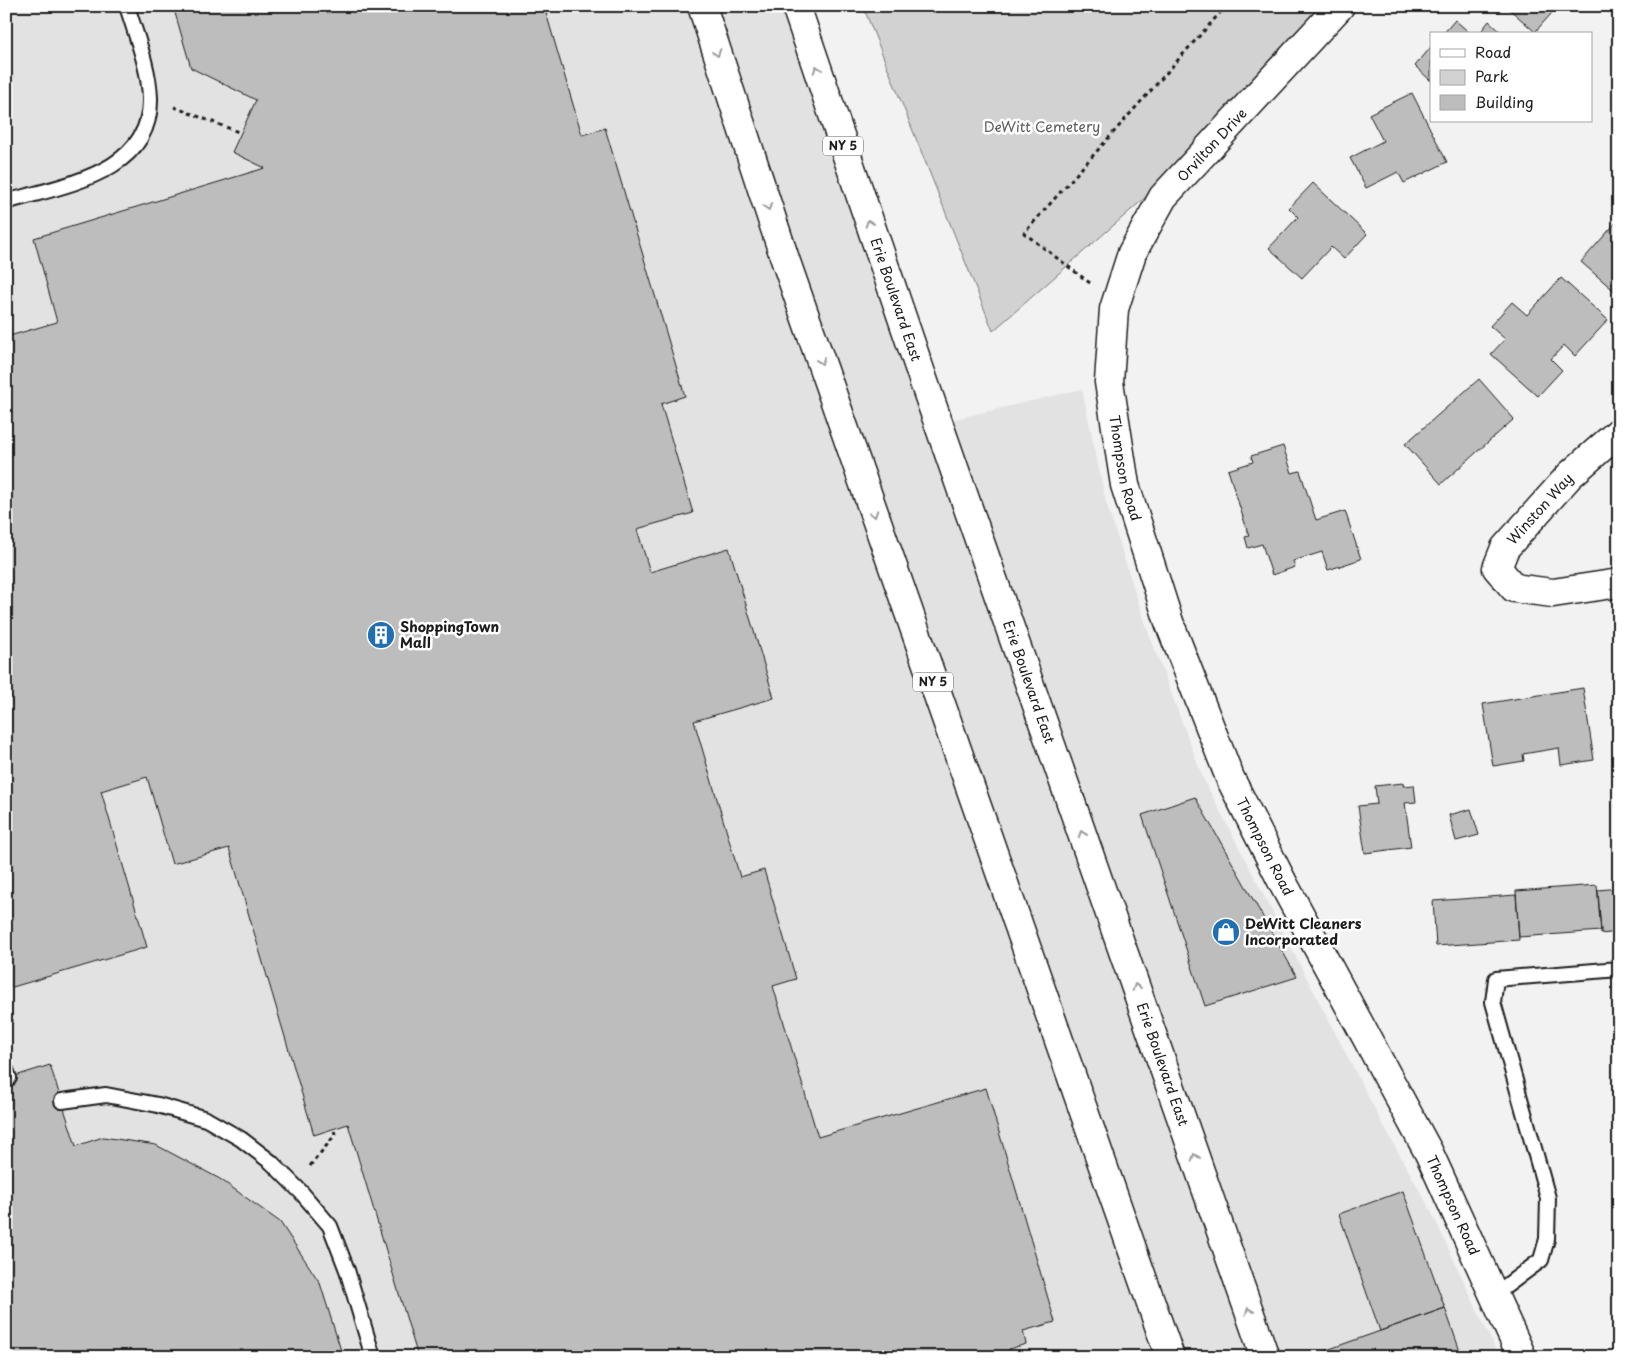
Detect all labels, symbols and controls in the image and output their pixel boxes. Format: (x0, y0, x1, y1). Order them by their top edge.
legend (1430, 32, 1592, 122)
text: Road (1475, 40, 1511, 63)
one-way arrow (712, 48, 722, 56)
text: Park (1475, 64, 1509, 87)
one-way arrow (813, 65, 823, 74)
text: Building (1475, 90, 1534, 113)
street label: Orvilton Drive (1172, 103, 1251, 186)
park label: DeWitt Cemetery (984, 116, 1100, 137)
road number: NY 5 (823, 136, 863, 156)
one-way arrow (762, 202, 772, 211)
one-way arrow (865, 219, 875, 227)
street label: Erie Boulevard East (866, 235, 927, 364)
one-way arrow (815, 356, 825, 365)
street label: Thompson Road (1104, 414, 1147, 524)
street label: Winston Way (1502, 468, 1578, 549)
one-way arrow (868, 509, 878, 518)
place label: ShoppingTown Mall (400, 616, 499, 653)
street label: Erie Boulevard East (998, 617, 1061, 747)
building icon: ShoppingTown Mall (366, 620, 396, 650)
road number: NY 5 (913, 672, 953, 692)
street label: Thompson Road (1231, 794, 1299, 899)
one-way arrow (1078, 830, 1088, 839)
place label: DeWitt Cleaners Incorporated (1245, 913, 1362, 950)
shop icon: DeWitt Cleaners Incorporated (1211, 917, 1241, 947)
one-way arrow (1132, 984, 1142, 992)
street label: Erie Boulevard East (1132, 1000, 1194, 1129)
street label: Thompson Road (1421, 1152, 1485, 1258)
one-way arrow (1191, 1154, 1201, 1162)
one-way arrow (1245, 1307, 1255, 1315)

